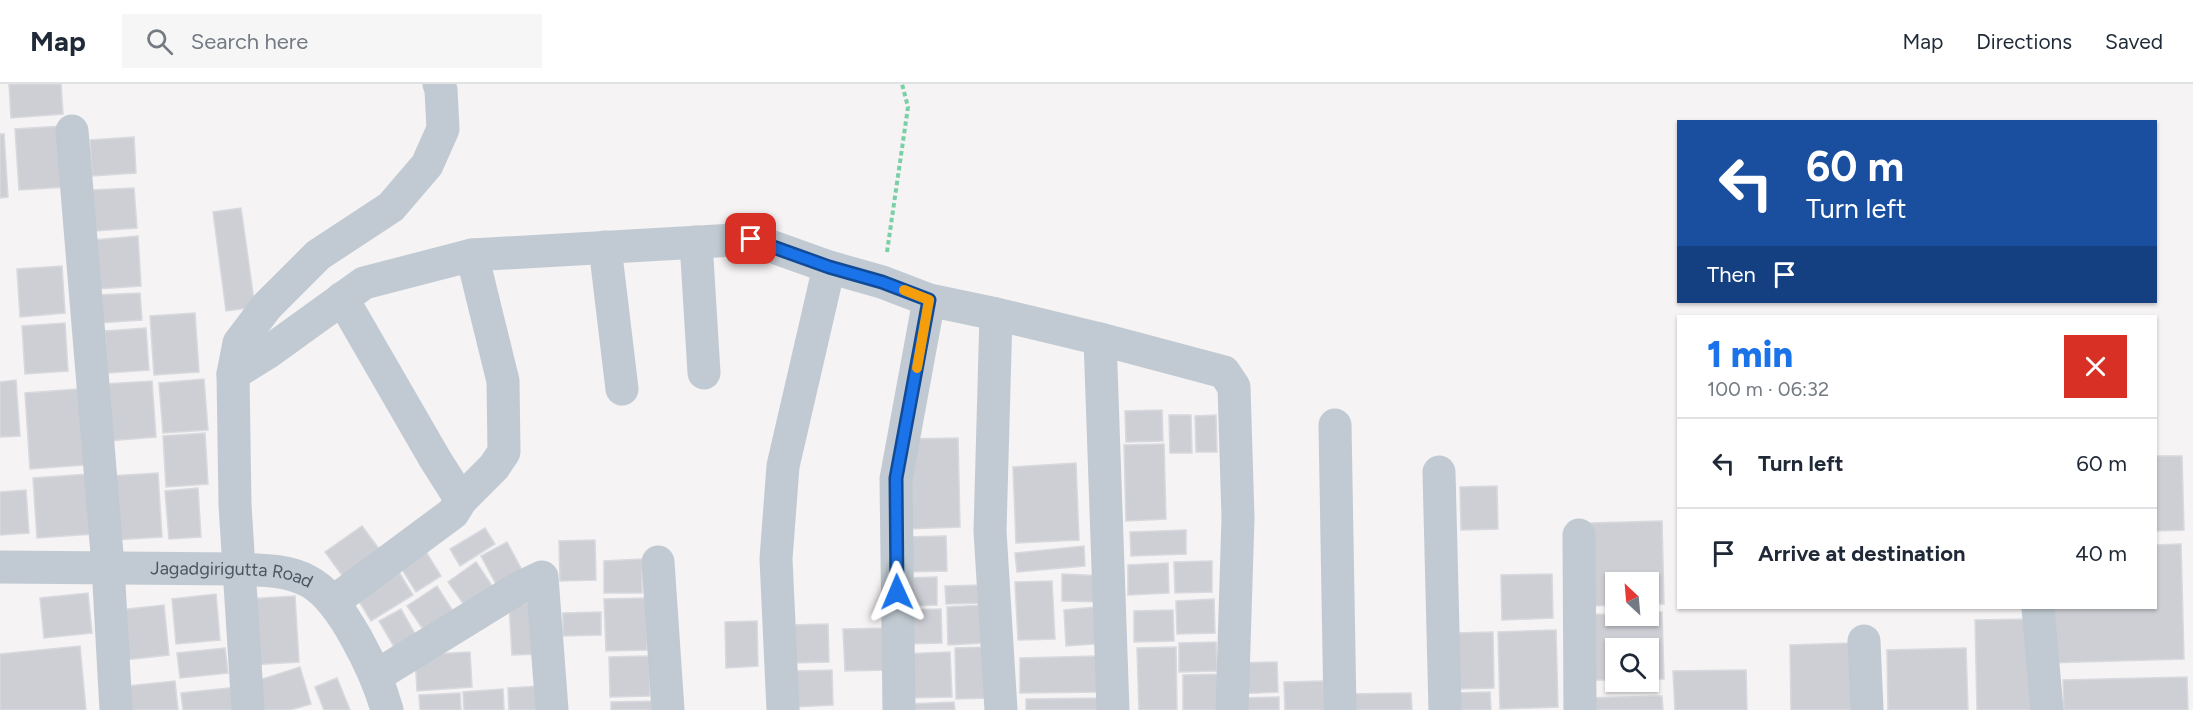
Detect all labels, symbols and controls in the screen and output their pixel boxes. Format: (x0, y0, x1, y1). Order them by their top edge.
search box (122, 14, 542, 68)
text: Map (30, 24, 86, 58)
icon: search (143, 25, 176, 58)
text: Search here (191, 28, 308, 55)
text: Map (1902, 29, 1943, 54)
text: Directions (1976, 29, 2072, 54)
text: Saved (2105, 29, 2163, 54)
text: 60 m (1806, 141, 1904, 192)
icon: left (1707, 144, 1785, 222)
text: Turn left (1806, 192, 1906, 225)
pin (725, 213, 776, 264)
icon: arrive (734, 222, 767, 255)
icon: arrive (1768, 258, 1801, 291)
text: Then (1707, 261, 1756, 288)
text: 1 min (1707, 333, 1793, 376)
button: close (2064, 335, 2127, 398)
text: 100 m · 06:32 (1707, 377, 1829, 401)
icon: left (1707, 447, 1740, 480)
text: Turn left (1758, 450, 1844, 477)
text: 60 m (2076, 450, 2127, 477)
icon: arrive (1707, 537, 1740, 570)
text: Arrive at destination (1758, 540, 1966, 567)
text: 40 m (2075, 540, 2127, 567)
street label: Jagadgirigutta Road (150, 557, 316, 593)
position arrow (865, 560, 929, 624)
north arrow (1605, 572, 1659, 626)
map controls (1605, 572, 1659, 692)
button: search (1605, 638, 1659, 692)

